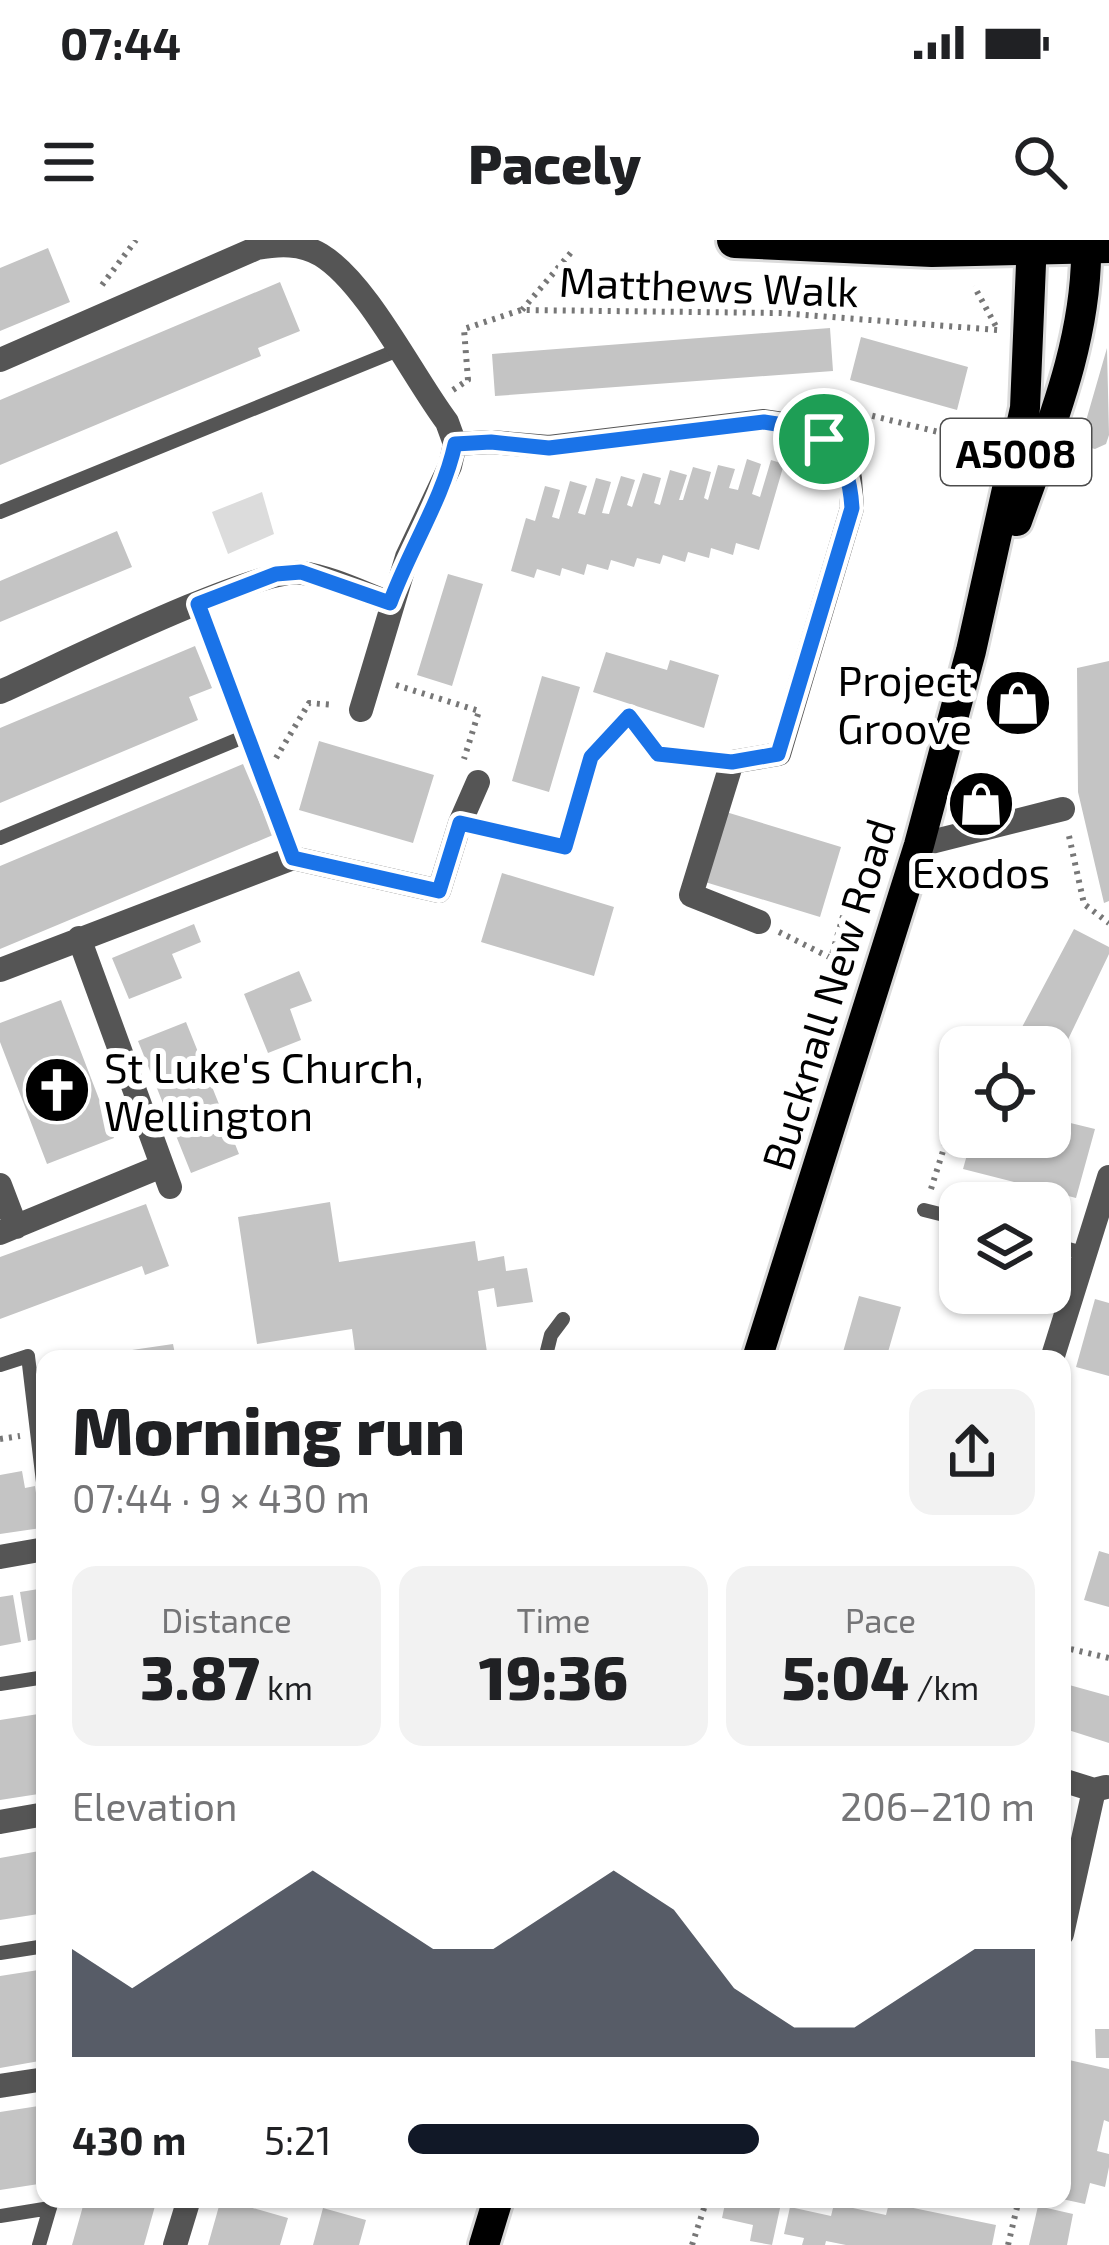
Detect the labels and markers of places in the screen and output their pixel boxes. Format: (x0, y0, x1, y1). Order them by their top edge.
pin (773, 388, 875, 490)
place label: Project Groove (837, 654, 972, 752)
shop icon: Project Groove (983, 668, 1053, 738)
shop icon: Exodos (946, 769, 1016, 839)
place label: Exodos (912, 846, 1050, 896)
place label: St Luke's Church, Wellington (104, 1041, 424, 1139)
church icon: St Luke's Church, Wellington (22, 1055, 92, 1125)

